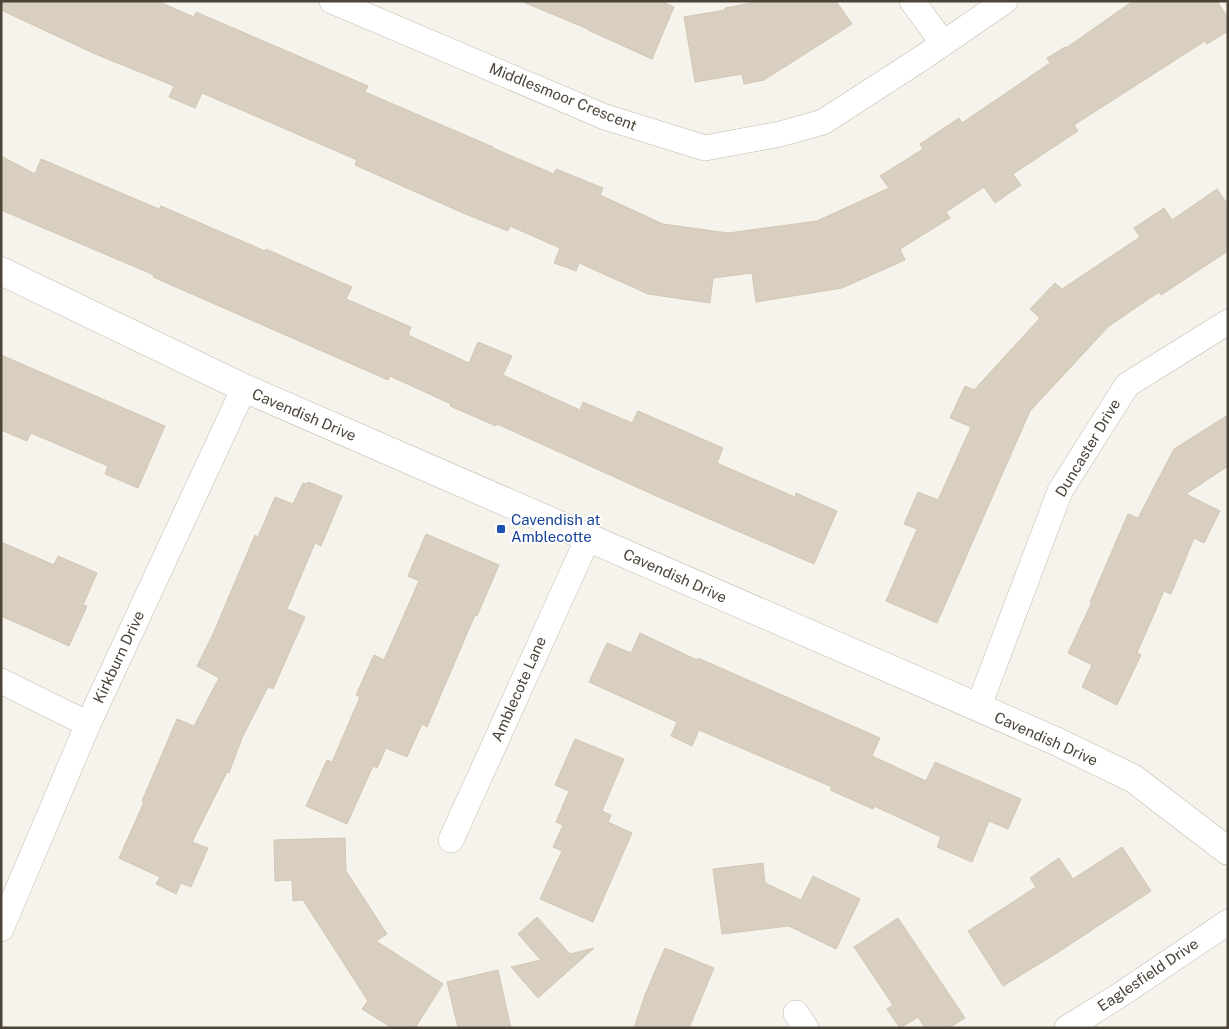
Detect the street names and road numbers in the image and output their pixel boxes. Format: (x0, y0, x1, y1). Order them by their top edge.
street label: Middlesmoor Crescent (487, 59, 640, 134)
street label: Cavendish Drive (250, 385, 359, 444)
street label: Duncaster Drive (1052, 396, 1123, 500)
street label: Cavendish Drive (621, 545, 730, 606)
street label: Kirkburn Drive (90, 608, 147, 706)
street label: Amblecote Lane (488, 634, 549, 744)
street label: Cavendish Drive (992, 708, 1101, 769)
street label: Eaglesfield Drive (1094, 935, 1201, 1015)

